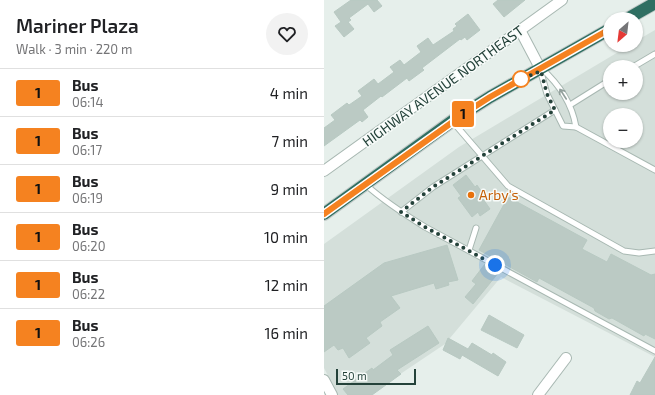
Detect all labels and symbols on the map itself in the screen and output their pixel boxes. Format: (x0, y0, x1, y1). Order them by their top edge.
north arrow (603, 12, 643, 52)
street label: HIGHWAY AVENUE NORTHEAST (359, 21, 527, 150)
unlabelled marker (512, 70, 530, 88)
one-way arrow (559, 89, 567, 100)
line badge: 1 (450, 101, 476, 127)
place label: Arby's (479, 186, 519, 203)
marker: Arby's (466, 190, 476, 200)
your location (485, 255, 505, 275)
scale bar (336, 367, 416, 386)

